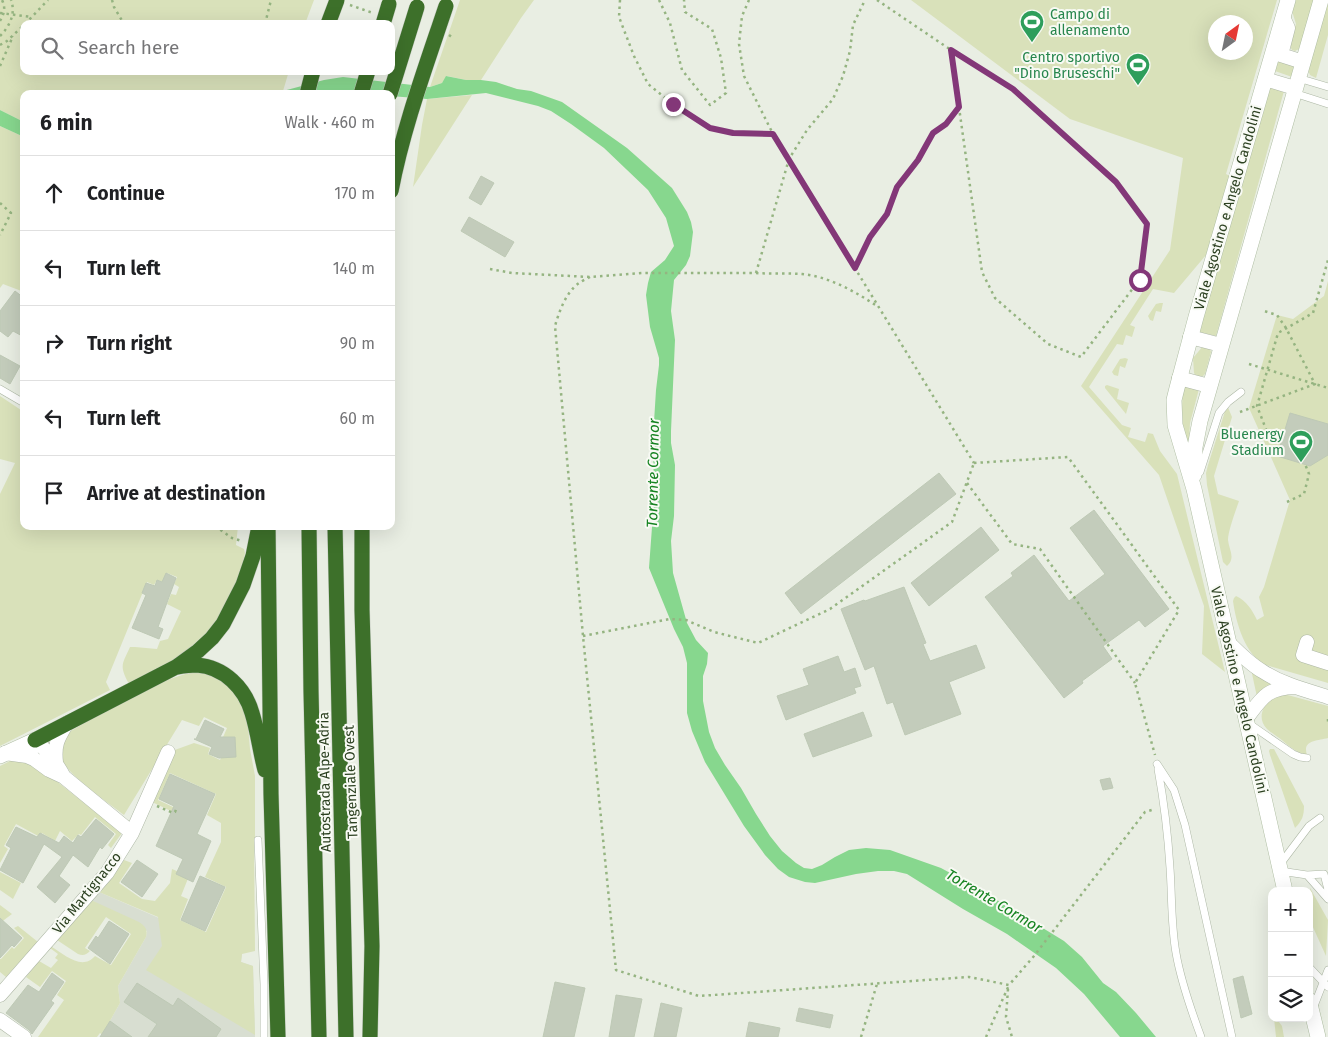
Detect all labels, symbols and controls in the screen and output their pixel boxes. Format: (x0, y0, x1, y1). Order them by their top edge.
place label: Campo di allenamento (1050, 6, 1130, 39)
sports icon: Campo di allenamento (1019, 9, 1045, 43)
north arrow (1208, 15, 1253, 60)
search box (20, 20, 395, 75)
icon: search (38, 34, 66, 62)
text: Search here (78, 36, 179, 59)
place label: Centro sportivo "Dino Bruseschi" (1014, 49, 1120, 82)
sports icon: Centro sportivo "Dino Bruseschi" (1125, 52, 1151, 86)
route end (662, 93, 685, 116)
street label: Viale Agostino e Angelo Candolini (1191, 104, 1265, 312)
text: 6 min (40, 110, 93, 136)
text: Walk · 460 m (285, 113, 375, 132)
icon: ahead (40, 179, 68, 207)
text: Continue (87, 182, 165, 205)
text: 170 m (334, 184, 375, 203)
icon: left (40, 254, 68, 282)
text: Turn left (87, 257, 161, 280)
text: 140 m (333, 259, 375, 278)
route start (1129, 269, 1152, 292)
icon: right (40, 329, 68, 357)
text: Turn right (87, 332, 172, 355)
text: 90 m (340, 334, 375, 353)
icon: left (40, 404, 68, 432)
text: Turn left (87, 407, 161, 430)
text: 60 m (340, 409, 375, 428)
water label: Torrente Cormor (643, 417, 663, 528)
place label: Bluenergy Stadium (1220, 426, 1284, 459)
sports icon: Bluenergy Stadium (1288, 429, 1314, 463)
icon: arrive (40, 479, 68, 507)
text: Arrive at destination (87, 482, 266, 505)
street label: Viale Agostino e Angelo Candolini (1207, 585, 1271, 795)
street label: Autostrada Alpe-Adria (315, 712, 335, 852)
street label: Tangenziale Ovest (340, 724, 361, 839)
street label: Via Martignacco (49, 849, 125, 937)
water label: Torrente Cormor (943, 865, 1046, 937)
map controls (1268, 887, 1313, 1022)
button: + (1268, 887, 1313, 932)
button: − (1268, 932, 1313, 977)
button: layers (1268, 977, 1313, 1022)

